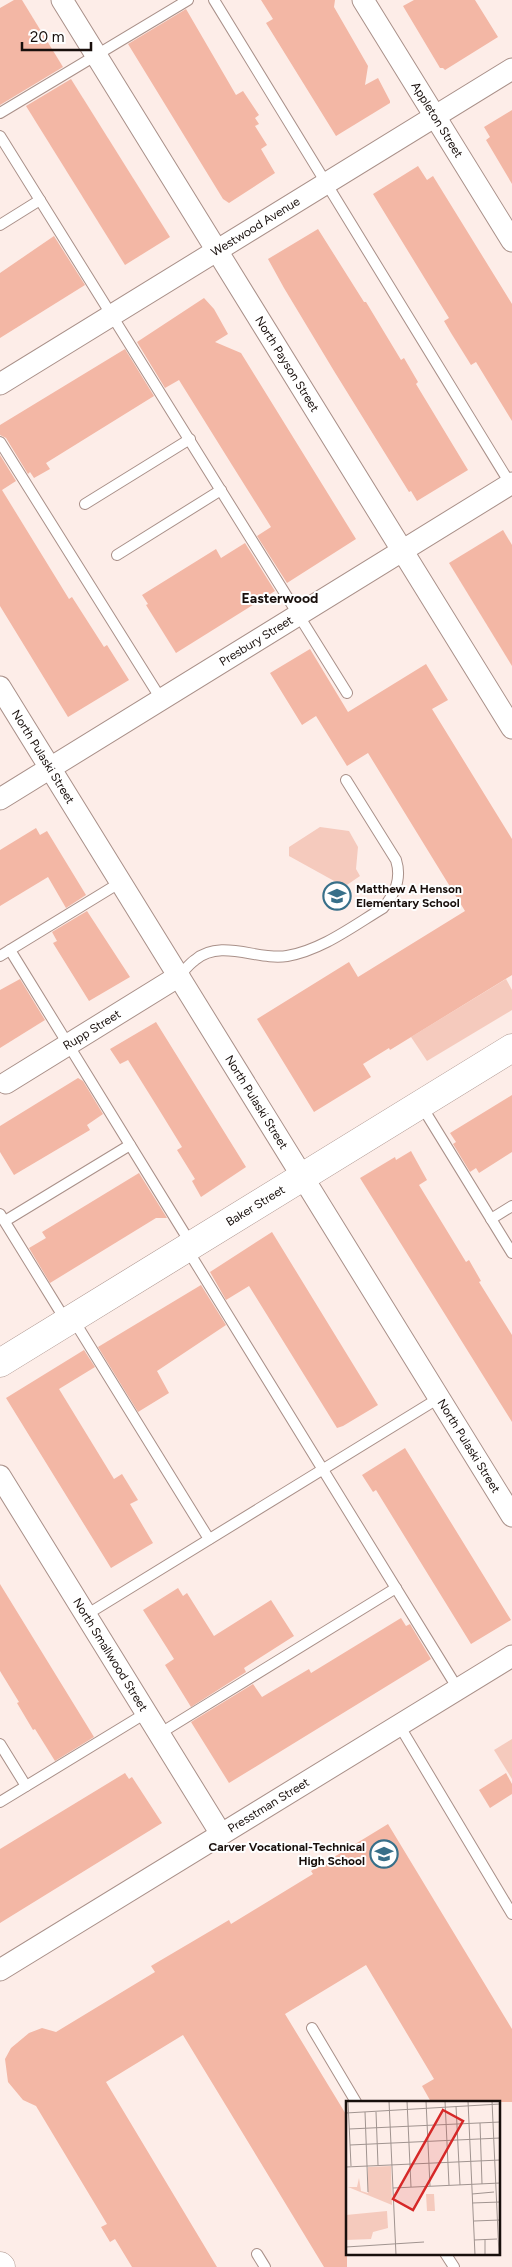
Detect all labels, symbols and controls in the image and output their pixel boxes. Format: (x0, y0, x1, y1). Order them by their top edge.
scale bar (22, 20, 91, 52)
text: 20 m (30, 28, 64, 46)
street label: Appleton Street (408, 80, 466, 161)
street label: Westwood Avenue (209, 194, 303, 259)
street label: North Payson Street (252, 314, 322, 415)
district label: Easterwood (242, 590, 318, 607)
street label: Presbury Street (217, 613, 296, 669)
street label: North Pulaski Street (9, 707, 78, 807)
school or university icon: Matthew A Henson Elementary School (322, 881, 352, 911)
place label: Matthew A Henson Elementary School (356, 882, 462, 910)
street label: Rupp Street (61, 1007, 124, 1053)
street label: North Pulaski Street (222, 1053, 291, 1152)
street label: Baker Street (224, 1182, 288, 1229)
street label: North Pulaski Street (434, 1396, 503, 1496)
street label: North Smallwood Street (70, 1596, 151, 1714)
street label: Presstman Street (225, 1775, 312, 1836)
school or university icon: Carver Vocational-Technical High School (369, 1839, 399, 1869)
place label: Carver Vocational-Technical High School (209, 1840, 365, 1868)
inset map (346, 2101, 500, 2254)

